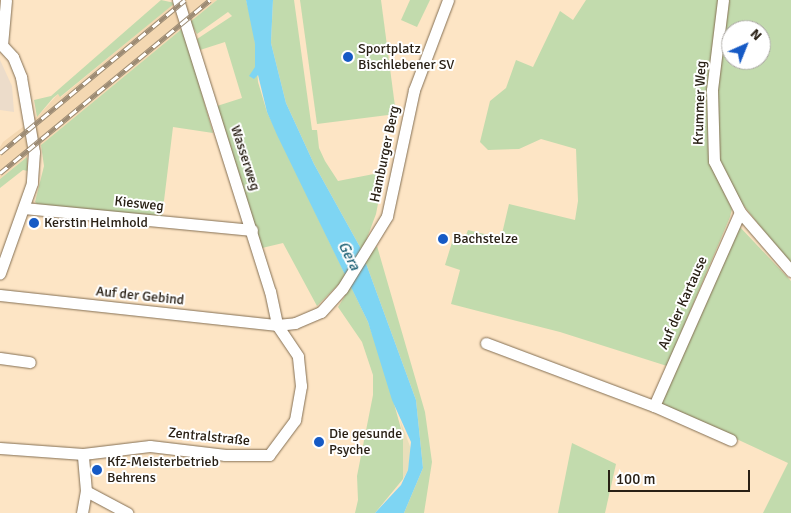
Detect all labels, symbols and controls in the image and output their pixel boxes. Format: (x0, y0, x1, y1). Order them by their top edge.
north arrow (721, 20, 771, 70)
text: N (747, 25, 765, 44)
place label: Sportplatz Bischlebener SV (358, 41, 454, 74)
marker: Sportplatz Bischlebener SV (342, 51, 354, 63)
street label: Krummer Weg (690, 61, 710, 145)
street label: Hamburger Berg (367, 104, 403, 204)
street label: Wasserweg (227, 123, 263, 193)
street label: Kiesweg (113, 193, 165, 215)
place label: Kerstin Helmhold (44, 215, 148, 231)
marker: Kerstin Helmhold (28, 217, 40, 229)
place label: Bachstelze (453, 231, 518, 247)
marker: Bachstelze (437, 233, 449, 245)
water label: Gera (334, 238, 364, 274)
street label: Auf der Kartause (655, 254, 711, 352)
street label: Auf der Gebind (95, 283, 185, 309)
street label: Zentralstraße (167, 424, 251, 450)
place label: Die gesunde Psyche (329, 426, 402, 458)
marker: Die gesunde Psyche (313, 436, 325, 448)
place label: Kfz-Meisterbetrieb Behrens (107, 454, 219, 487)
scale bar (611, 460, 754, 492)
marker: Kfz-Meisterbetrieb Behrens (91, 464, 103, 476)
text: 100 m (616, 470, 656, 488)

